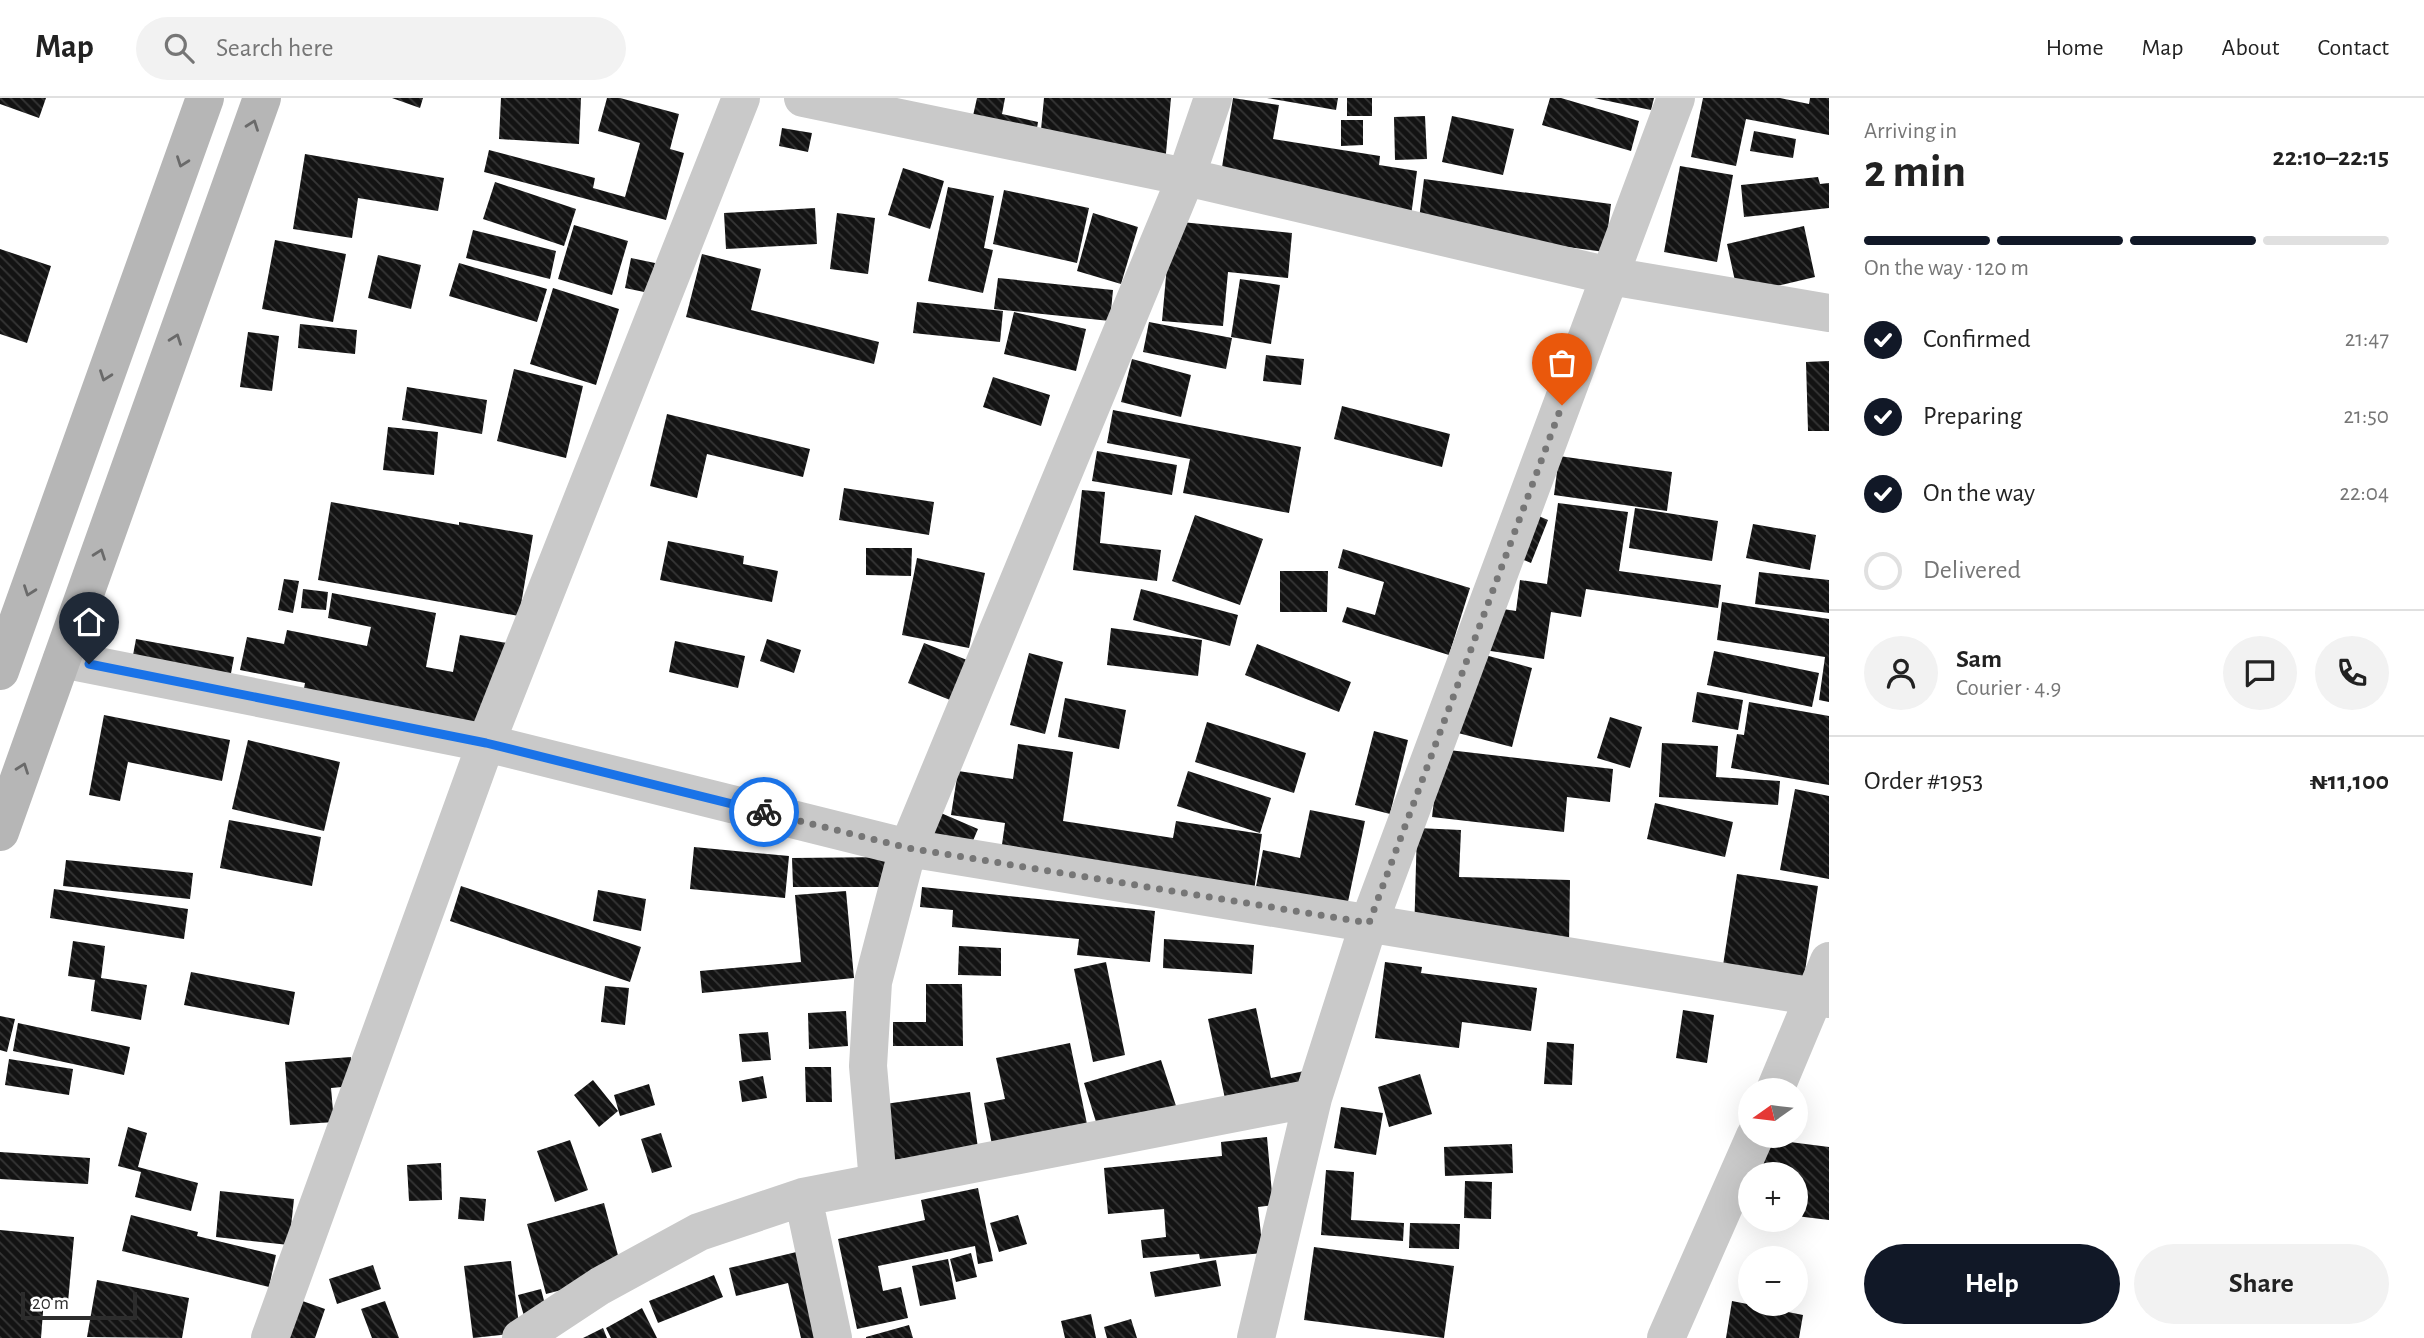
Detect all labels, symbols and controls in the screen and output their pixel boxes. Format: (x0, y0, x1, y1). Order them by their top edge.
search box (136, 17, 626, 80)
icon: search (160, 29, 198, 67)
text: Map (35, 31, 94, 64)
text: Search here (216, 35, 334, 61)
text: Home (2046, 36, 2104, 60)
text: Map (2142, 36, 2184, 60)
text: About (2222, 36, 2279, 60)
text: Contact (2317, 36, 2389, 60)
one-way arrow (244, 120, 258, 132)
text: Arriving in (1864, 120, 1957, 143)
text: 22:10–22:15 (2273, 144, 2389, 170)
text: 2 min (1864, 149, 1966, 195)
one-way arrow (176, 156, 190, 168)
text: On the way · 120 m (1864, 257, 2029, 280)
icon: check (1864, 321, 1902, 359)
text: Confirmed (1923, 326, 2031, 352)
text: 21:47 (2345, 328, 2389, 351)
pin (1532, 333, 1592, 405)
one-way arrow (168, 334, 182, 346)
icon: bag (1543, 344, 1581, 382)
one-way arrow (99, 370, 113, 382)
icon: check (1864, 398, 1902, 436)
text: Preparing (1923, 403, 2022, 429)
text: 21:50 (2344, 405, 2389, 428)
icon: check (1864, 475, 1902, 513)
text: On the way (1923, 480, 2035, 506)
text: 22:04 (2340, 482, 2389, 505)
one-way arrow (91, 548, 105, 560)
text: Delivered (1923, 557, 2021, 583)
one-way arrow (23, 584, 37, 596)
pin (59, 592, 119, 664)
icon: home (70, 603, 108, 641)
button: person (1864, 636, 1938, 710)
button: chat (2223, 636, 2297, 710)
button: phone (2315, 636, 2389, 710)
text: Sam (1956, 646, 2002, 672)
text: Courier · 4.9 (1956, 677, 2061, 700)
one-way arrow (15, 762, 29, 774)
text: Order #1953 (1864, 768, 1983, 794)
text: ₦11,100 (2310, 768, 2389, 794)
courier (729, 777, 799, 847)
icon: bike (745, 793, 783, 831)
north arrow (1738, 1078, 1808, 1148)
map controls (1738, 1078, 1808, 1316)
button: + (1738, 1162, 1808, 1232)
button: Help (1864, 1244, 2120, 1324)
button: Share (2134, 1244, 2389, 1324)
button: − (1738, 1246, 1808, 1316)
scale bar (21, 1289, 136, 1321)
text: 20 m (32, 1294, 69, 1313)

